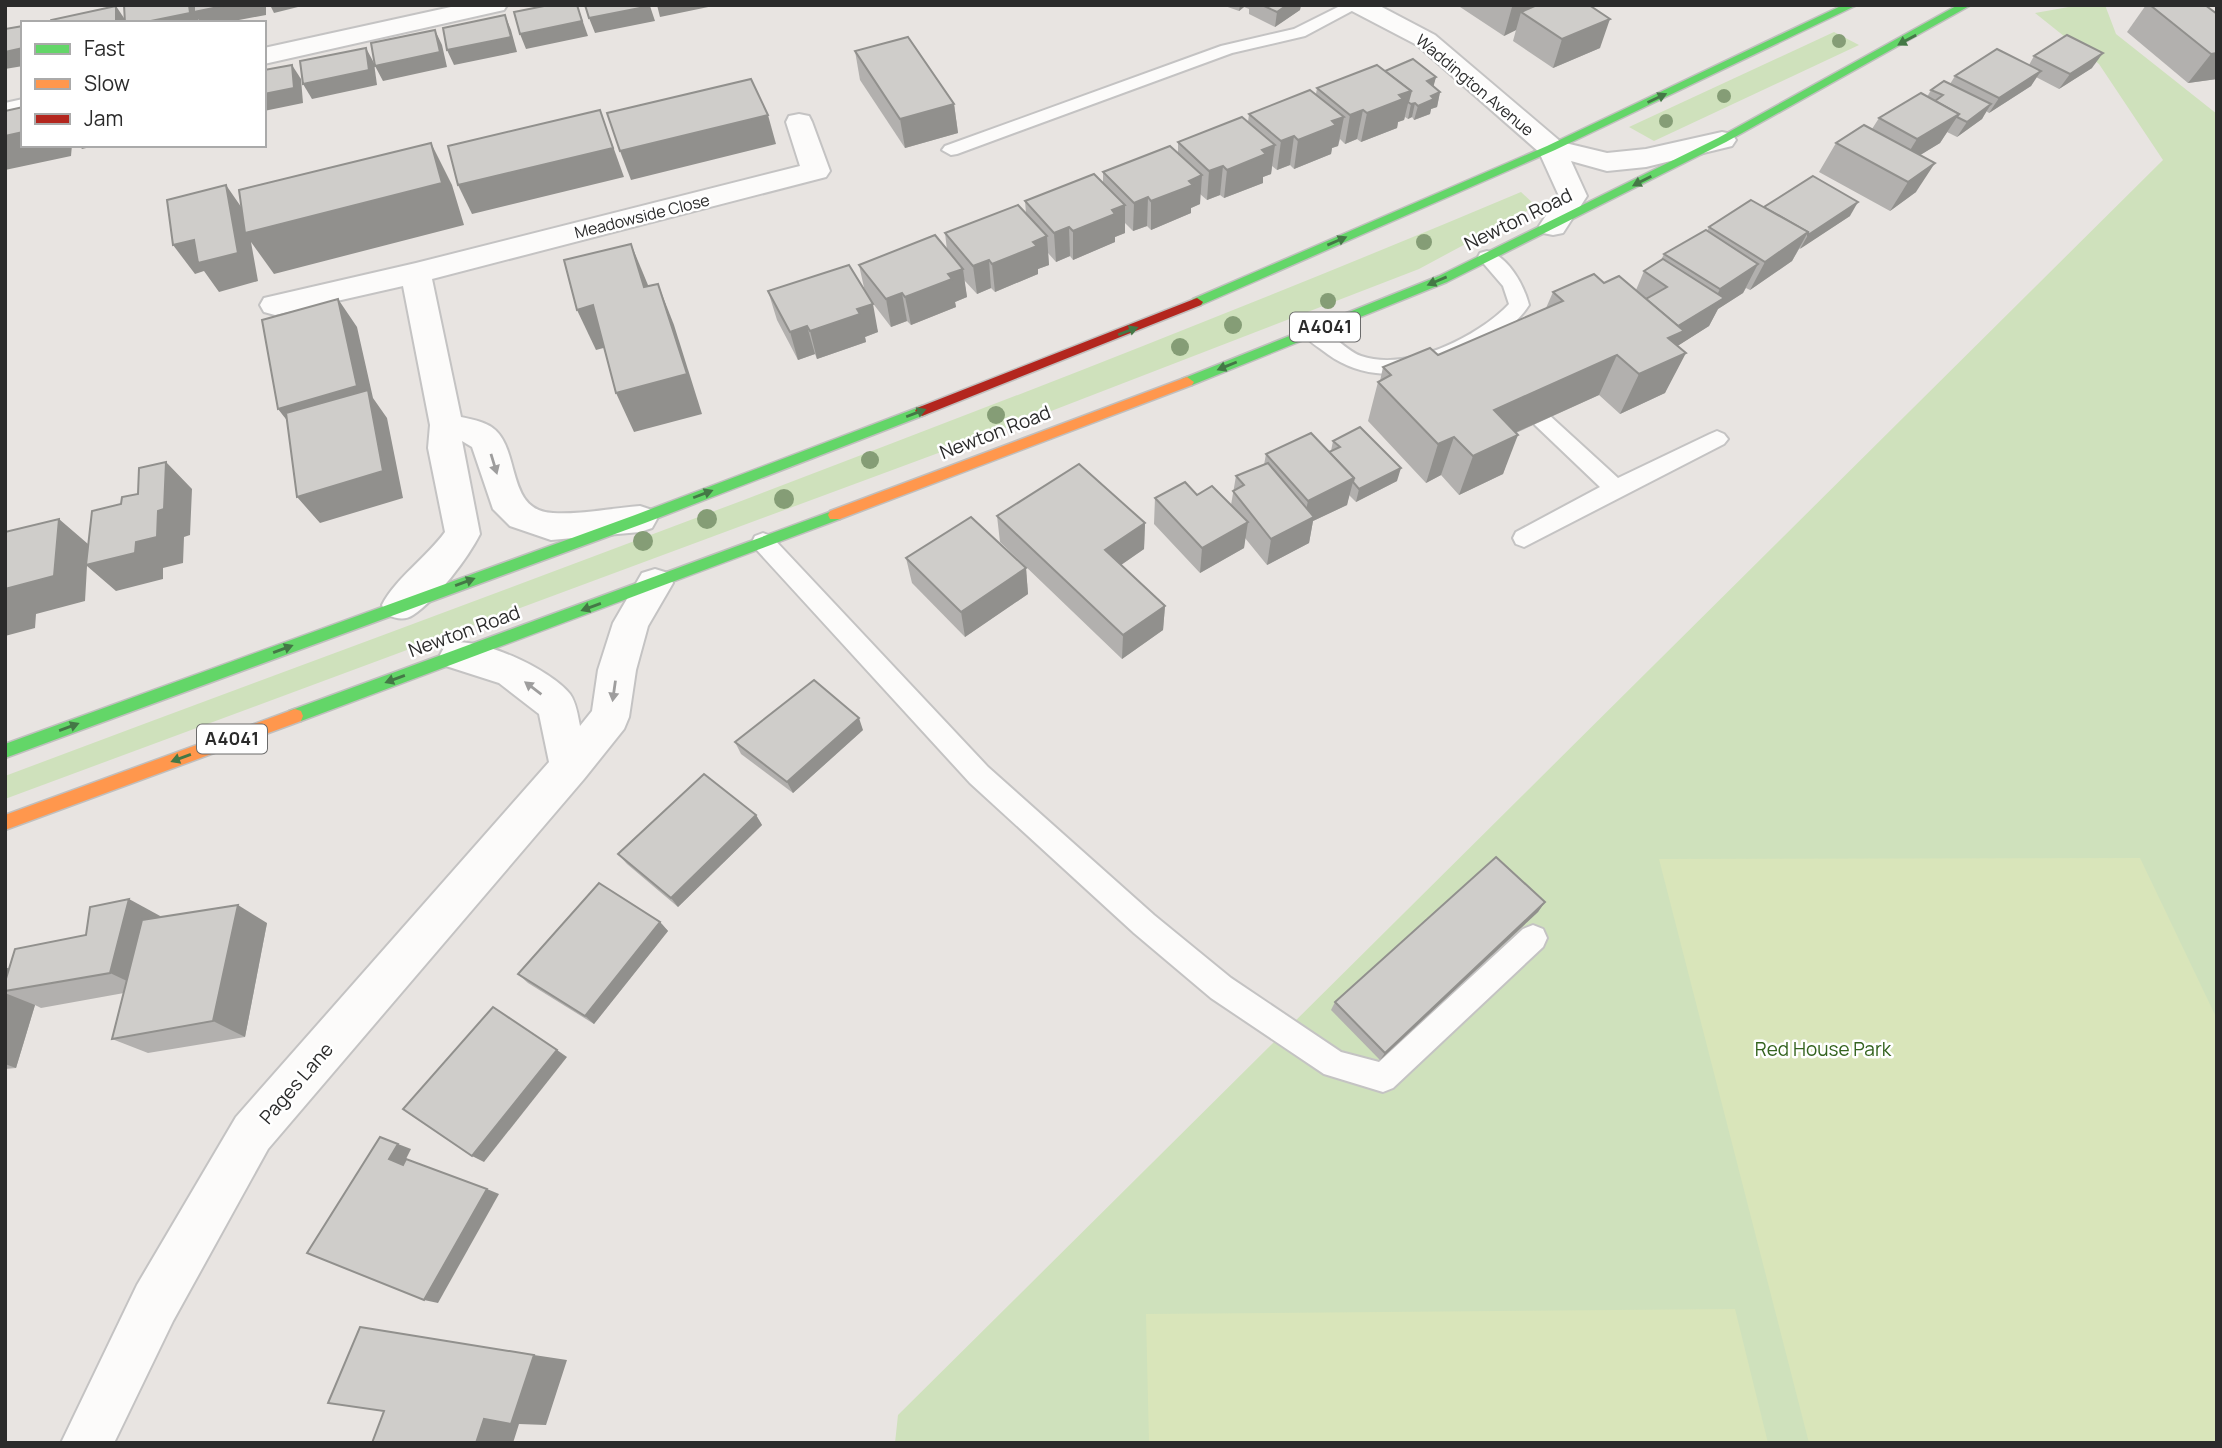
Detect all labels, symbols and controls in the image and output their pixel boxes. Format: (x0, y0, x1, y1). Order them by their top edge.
legend (21, 21, 266, 147)
street label: Waddington Avenue (1411, 29, 1539, 141)
text: Fast (84, 34, 125, 62)
one-way arrow (1898, 34, 1917, 46)
text: Slow (84, 69, 130, 97)
one-way arrow (1647, 92, 1667, 104)
text: Jam (84, 104, 123, 132)
one-way arrow (1631, 174, 1651, 186)
street label: Newton Road (1460, 182, 1576, 256)
street label: Meadowside Close (572, 189, 712, 243)
one-way arrow (1327, 235, 1347, 247)
one-way arrow (1427, 276, 1448, 287)
road number: A4041 (1290, 312, 1360, 342)
one-way arrow (1118, 325, 1139, 336)
one-way arrow (1216, 361, 1237, 372)
street label: Newton Road (936, 399, 1054, 465)
one-way arrow (905, 407, 926, 418)
one-way arrow (489, 453, 499, 474)
one-way arrow (693, 489, 714, 500)
one-way arrow (454, 576, 475, 587)
street label: Newton Road (405, 599, 523, 663)
one-way arrow (580, 601, 601, 612)
one-way arrow (272, 643, 293, 654)
one-way arrow (384, 674, 405, 685)
one-way arrow (524, 681, 542, 695)
one-way arrow (608, 681, 619, 703)
one-way arrow (59, 722, 80, 733)
road number: A4041 (197, 724, 267, 754)
one-way arrow (171, 753, 192, 764)
park label: Red House Park (1755, 1036, 1892, 1062)
street label: Pages Lane (253, 1037, 339, 1129)

